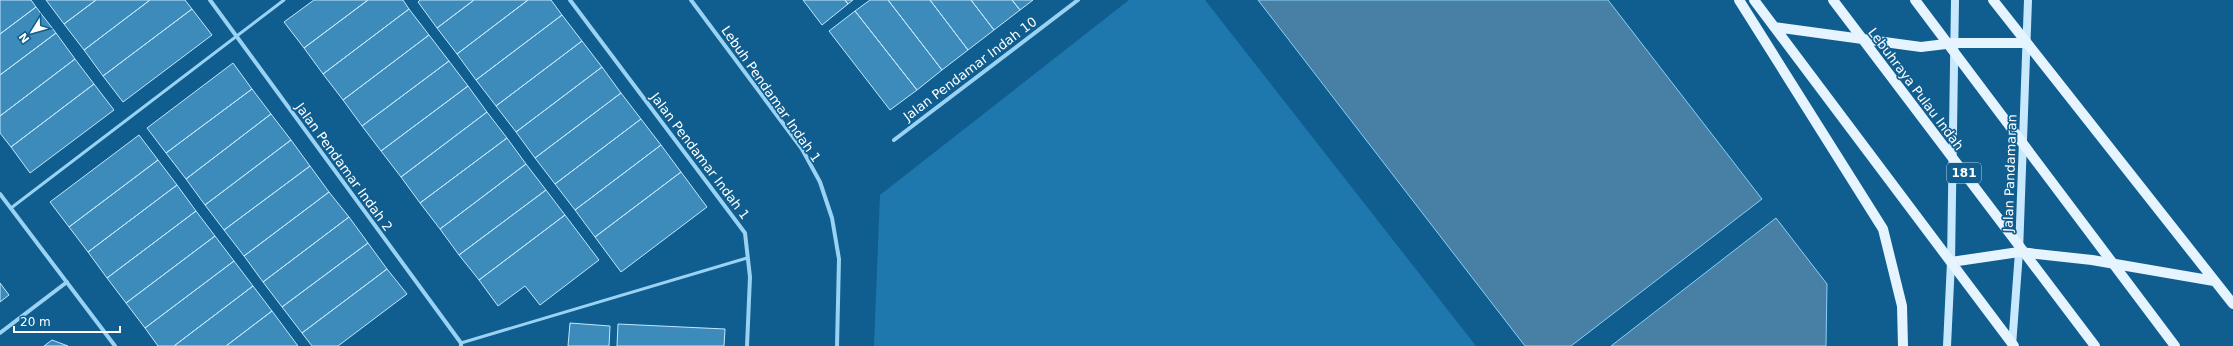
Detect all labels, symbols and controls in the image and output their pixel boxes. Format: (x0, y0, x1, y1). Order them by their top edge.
north arrow (12, 12, 52, 52)
street label: Jalan Pendamar Indah 10 (900, 14, 1040, 125)
street label: Lebuh Pendamar Indah 1 (718, 23, 824, 165)
street label: Lebuhraya Pulau Indah (1865, 25, 1967, 153)
text: N (16, 30, 32, 45)
street label: Jalan Pendamar Indah 1 (647, 89, 753, 222)
street label: Jalan Pendamar Indah 2 (292, 99, 396, 234)
street label: Jalan Pandamaran (2000, 114, 2020, 233)
road number: 181 (1947, 163, 1981, 183)
scale bar (14, 308, 120, 334)
text: 20 m (20, 315, 51, 329)

